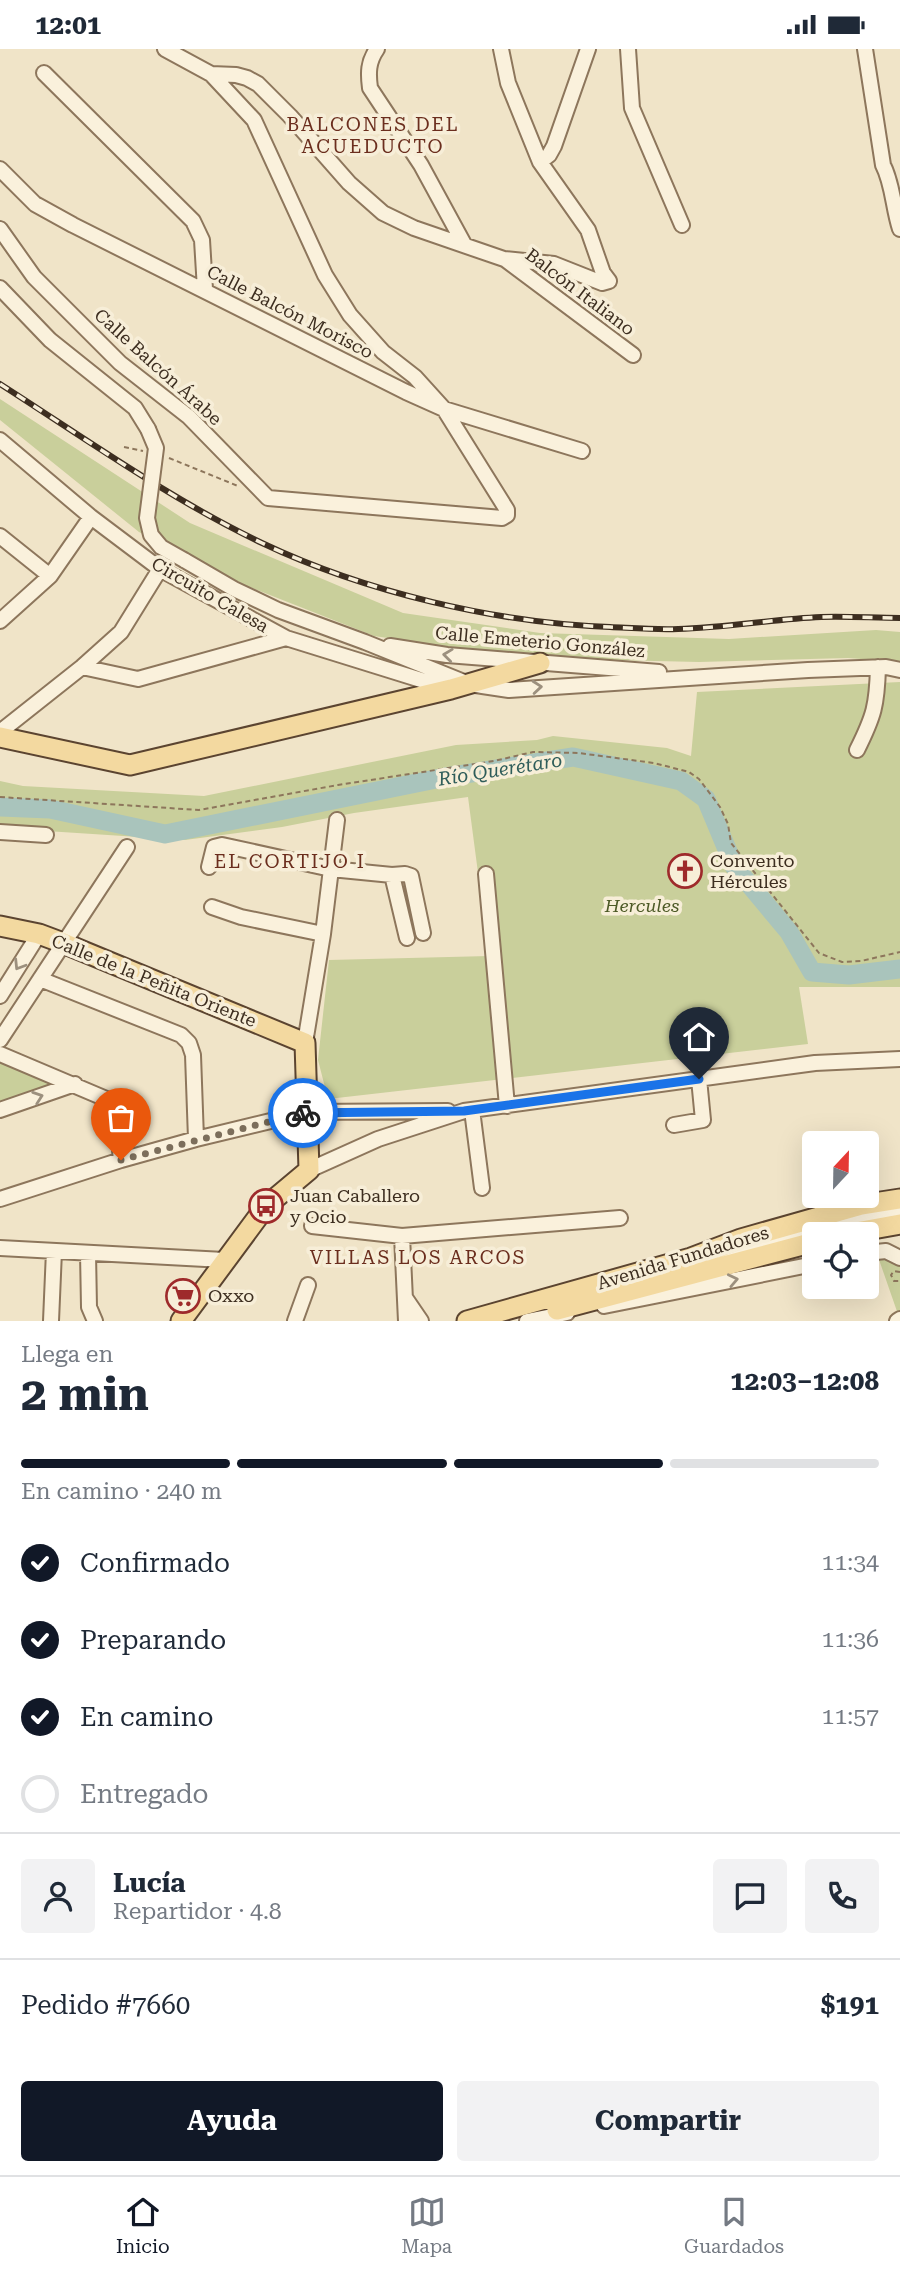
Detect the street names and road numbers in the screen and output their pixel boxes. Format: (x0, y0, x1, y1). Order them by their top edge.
street label: Balcón Italiano (522, 244, 639, 340)
street label: Calle Balcón Morisco (204, 261, 377, 363)
street label: Calle Balcón Árabe (90, 304, 226, 429)
street label: Circuito Calesa (148, 553, 273, 637)
street label: Calle Emeterio González (434, 622, 646, 661)
street label: Calle de la Peñita Oriente (49, 930, 260, 1031)
street label: Avenida Fundadores (595, 1221, 771, 1294)

